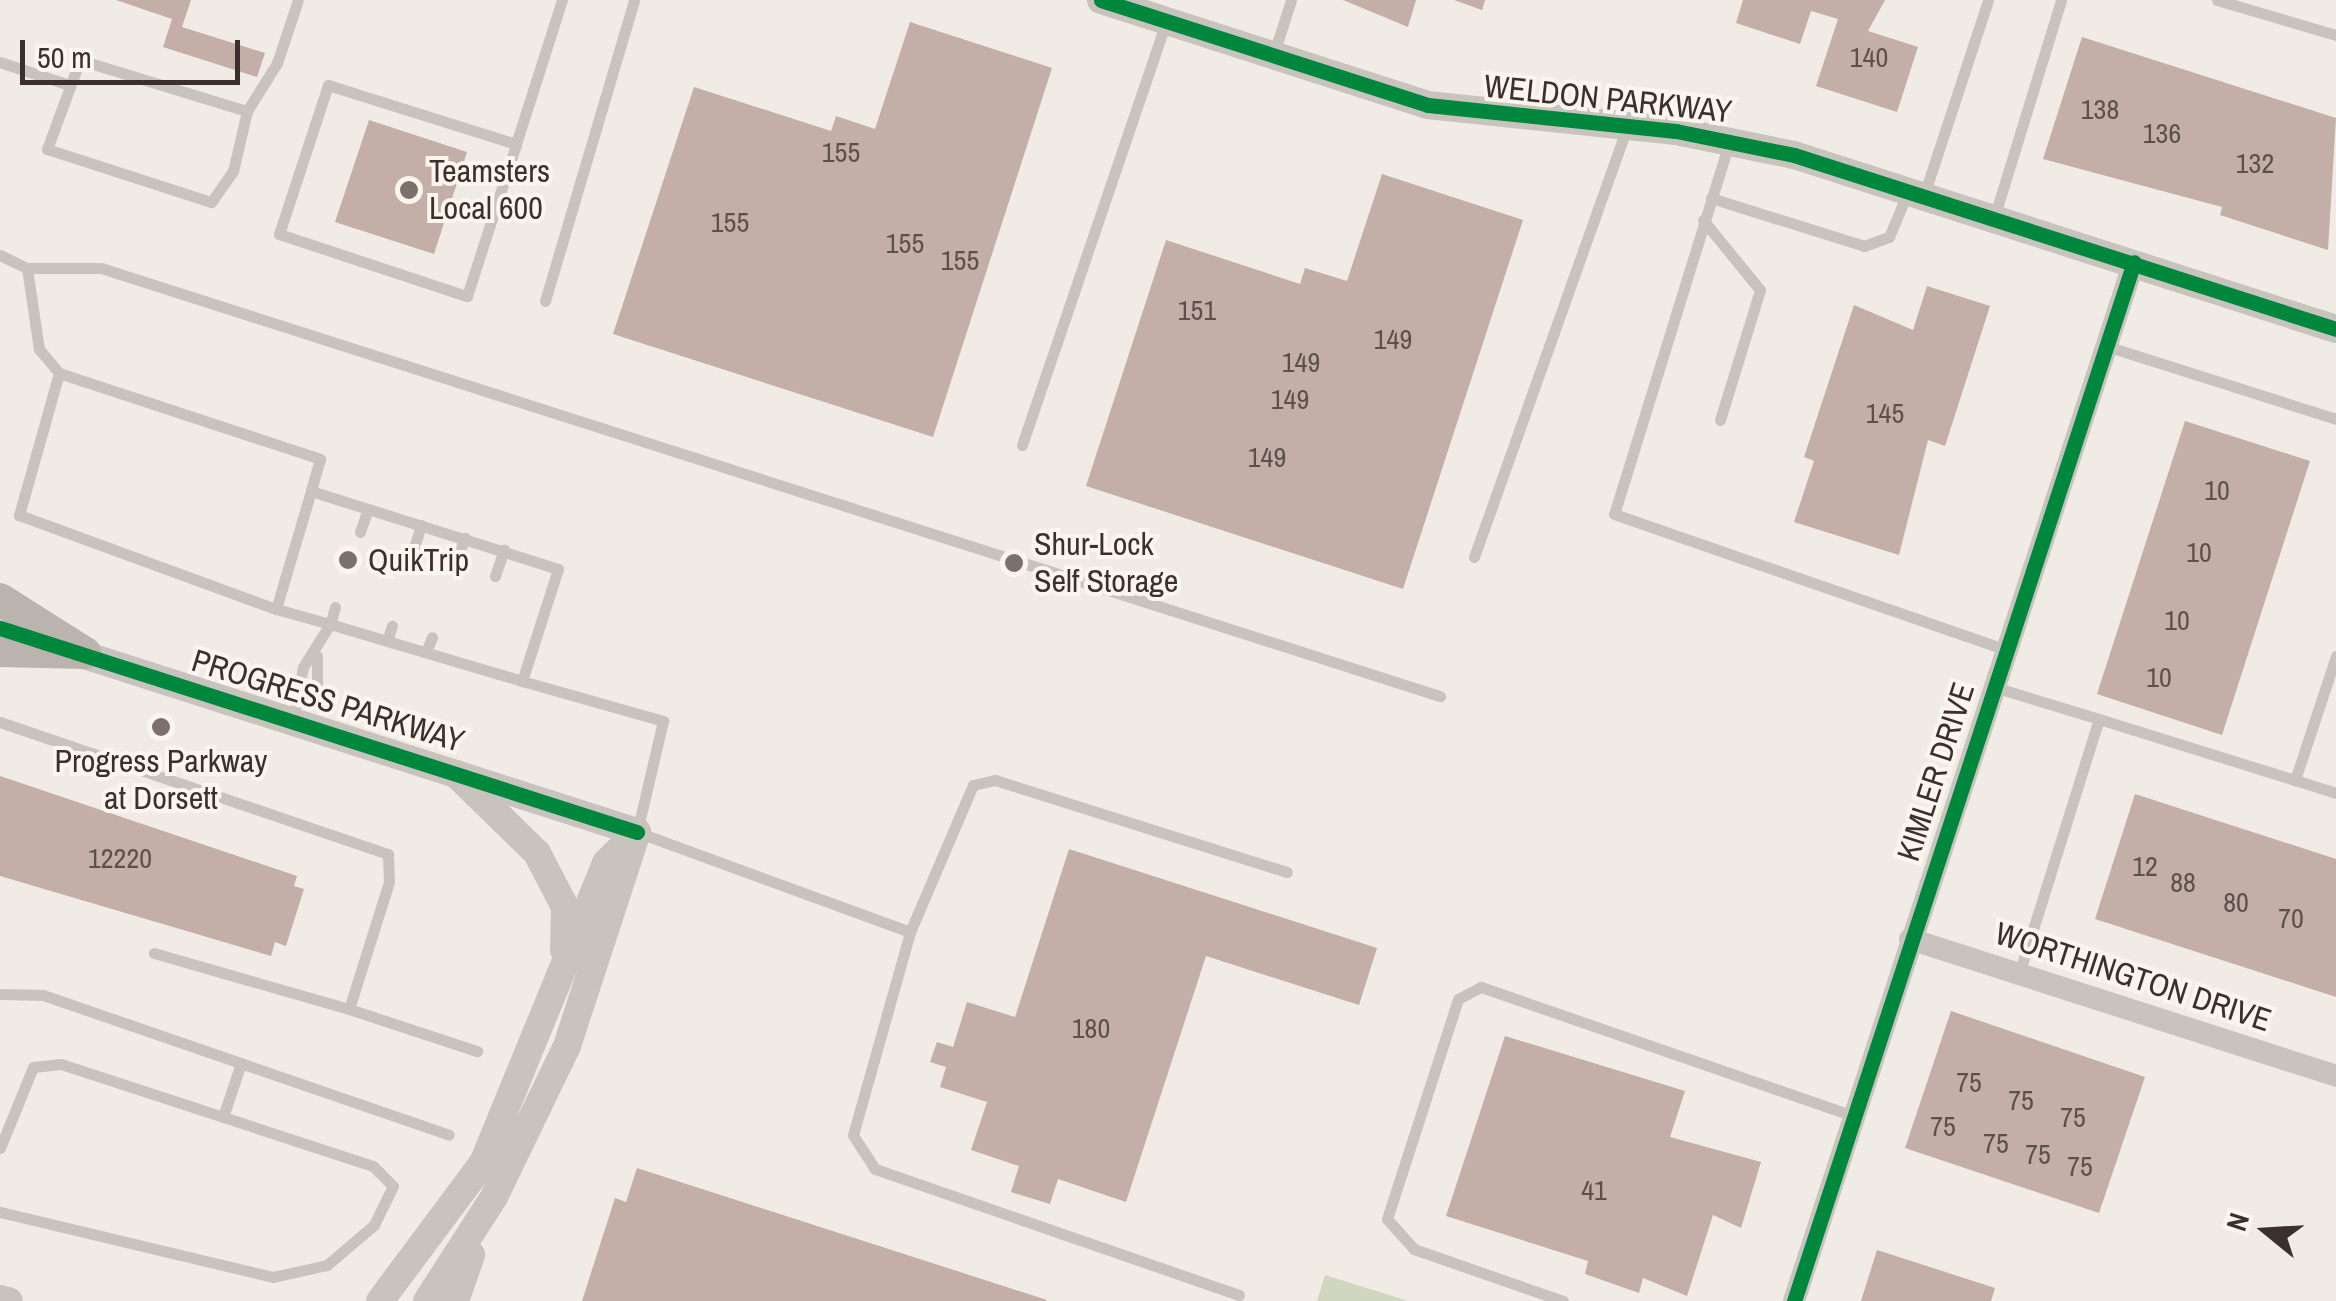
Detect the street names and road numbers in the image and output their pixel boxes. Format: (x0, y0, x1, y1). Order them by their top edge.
street label: WELDON PARKWAY (1482, 67, 1734, 131)
street label: PROGRESS PARKWAY (187, 641, 469, 761)
street label: KIMLER DRIVE (1889, 678, 1983, 866)
street label: WORTHINGTON DRIVE (1990, 914, 2276, 1040)

